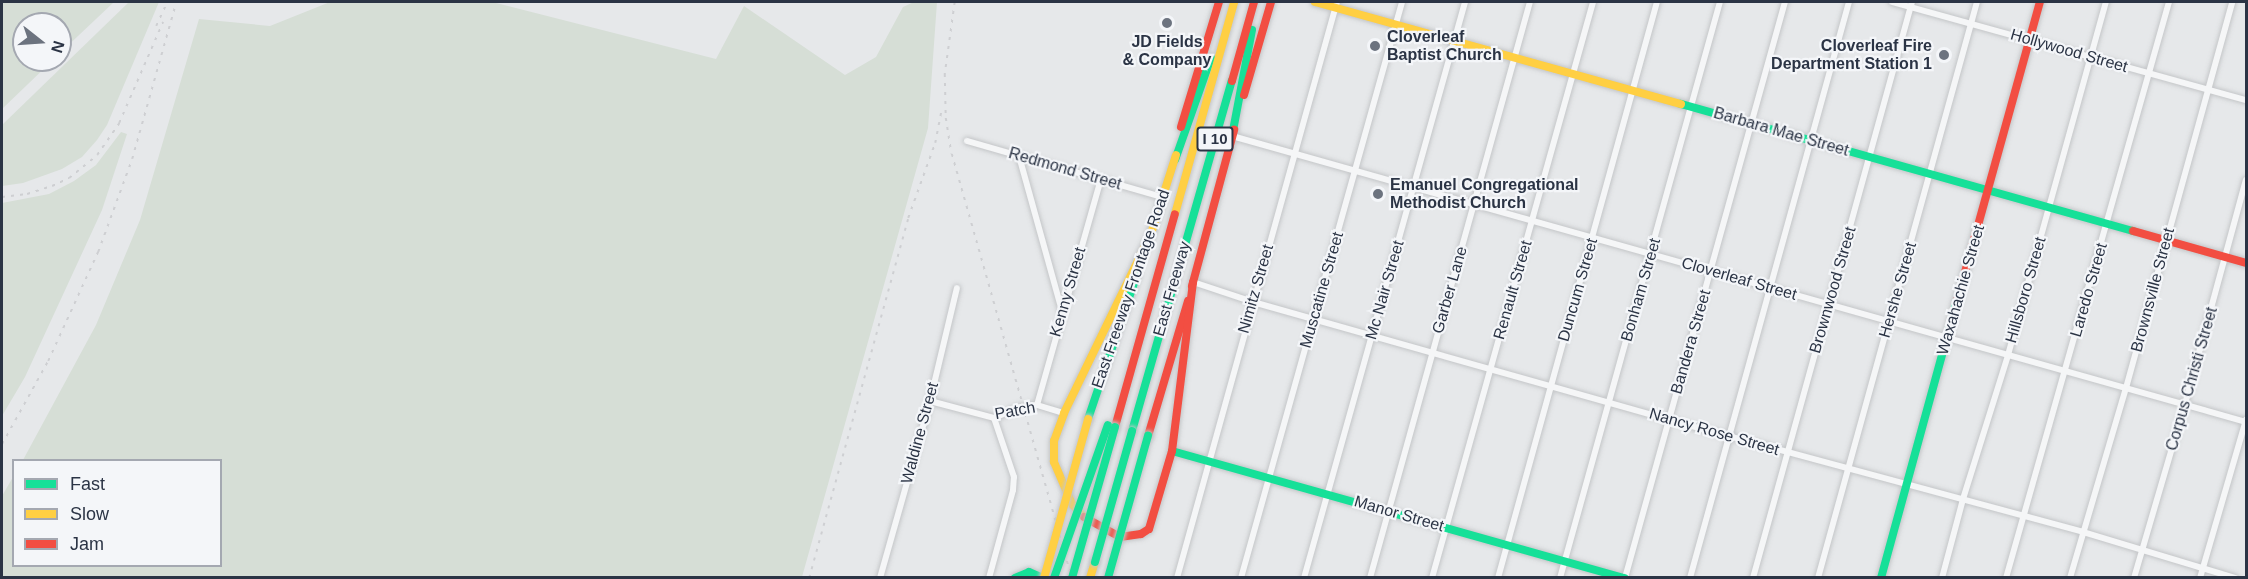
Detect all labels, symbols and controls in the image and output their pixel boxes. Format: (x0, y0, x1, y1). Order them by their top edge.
north arrow (12, 12, 72, 72)
marker: JD Fields & Company (1160, 16, 1174, 30)
street label: Hollywood Street (2008, 25, 2130, 77)
place label: Cloverleaf Baptist Church (1387, 27, 1502, 65)
place label: JD Fields & Company (1123, 32, 1211, 70)
place label: Cloverleaf Fire Department Station 1 (1771, 36, 1932, 74)
text: N (48, 39, 68, 55)
marker: Cloverleaf Baptist Church (1368, 39, 1382, 53)
marker: Cloverleaf Fire Department Station 1 (1937, 48, 1951, 62)
street label: Barbara Mae Street (1711, 104, 1851, 160)
road number: I 10 (1196, 127, 1234, 151)
street label: Redmond Street (1006, 144, 1124, 194)
place label: Emanuel Congregational Methodist Church (1390, 175, 1578, 213)
street label: East Freeway Frontage Road (1088, 187, 1174, 391)
marker: Emanuel Congregational Methodist Church (1371, 187, 1385, 201)
street label: Waxahachie Street (1933, 223, 1989, 357)
street label: Brownwood Street (1806, 225, 1860, 355)
street label: Brownsville Street (2127, 226, 2179, 354)
street label: Muscatine Street (1296, 230, 1348, 350)
street label: Hillsboro Street (2002, 235, 2050, 345)
street label: Duncum Street (1554, 236, 1602, 344)
street label: Bonham Street (1617, 236, 1665, 344)
street label: Mc Nair Street (1362, 238, 1408, 342)
street label: Renault Street (1490, 238, 1536, 342)
street label: East Freeway (1149, 239, 1195, 339)
street label: Hershe Street (1875, 240, 1921, 340)
street label: Laredo Street (2066, 241, 2112, 339)
street label: Nimitz Street (1234, 242, 1278, 336)
street label: Garber Lane (1428, 244, 1472, 336)
street label: Kenny Street (1046, 245, 1090, 339)
street label: Cloverleaf Street (1679, 253, 1799, 305)
street label: Bandera Street (1667, 288, 1715, 396)
street label: Corpus Christi Street (2162, 305, 2222, 453)
street label: Waldine Street (897, 380, 943, 486)
street label: Patch (993, 398, 1037, 424)
street label: Nancy Rose Street (1647, 404, 1781, 460)
legend (12, 459, 222, 567)
text: Fast (70, 474, 105, 494)
street label: Manor Street (1352, 492, 1446, 536)
text: Slow (70, 504, 109, 524)
text: Jam (70, 534, 104, 554)

